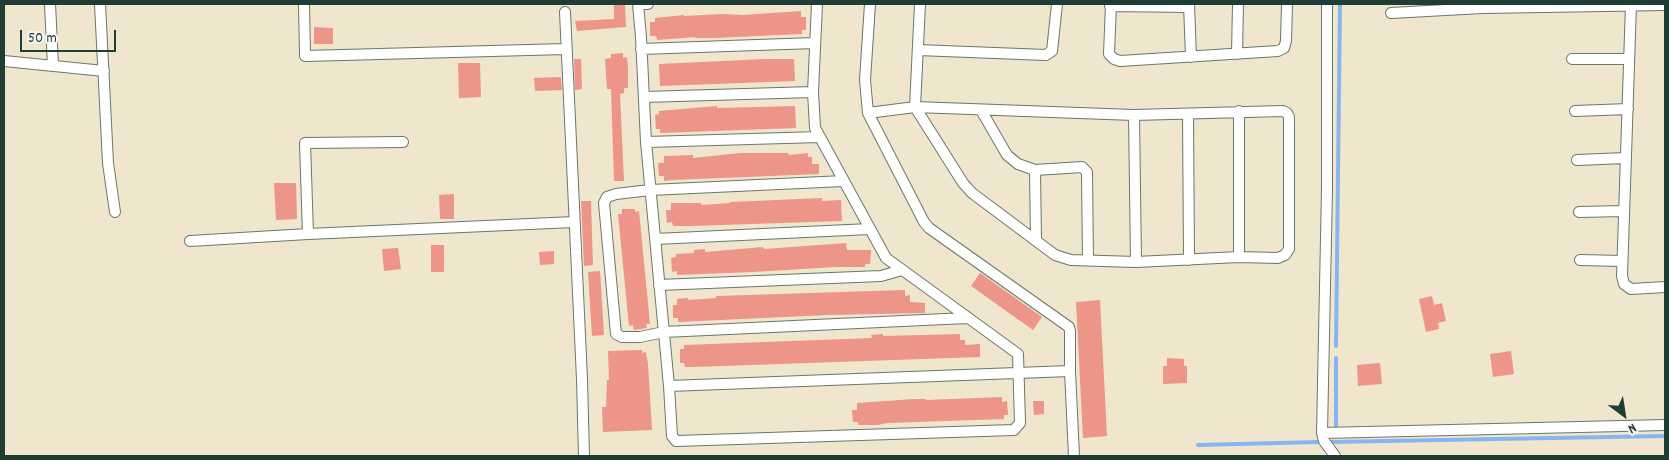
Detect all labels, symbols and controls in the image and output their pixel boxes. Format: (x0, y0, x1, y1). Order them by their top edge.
scale bar (22, 20, 119, 52)
text: 50 m (28, 28, 57, 50)
north arrow (1599, 390, 1649, 440)
text: N (1624, 417, 1640, 438)

